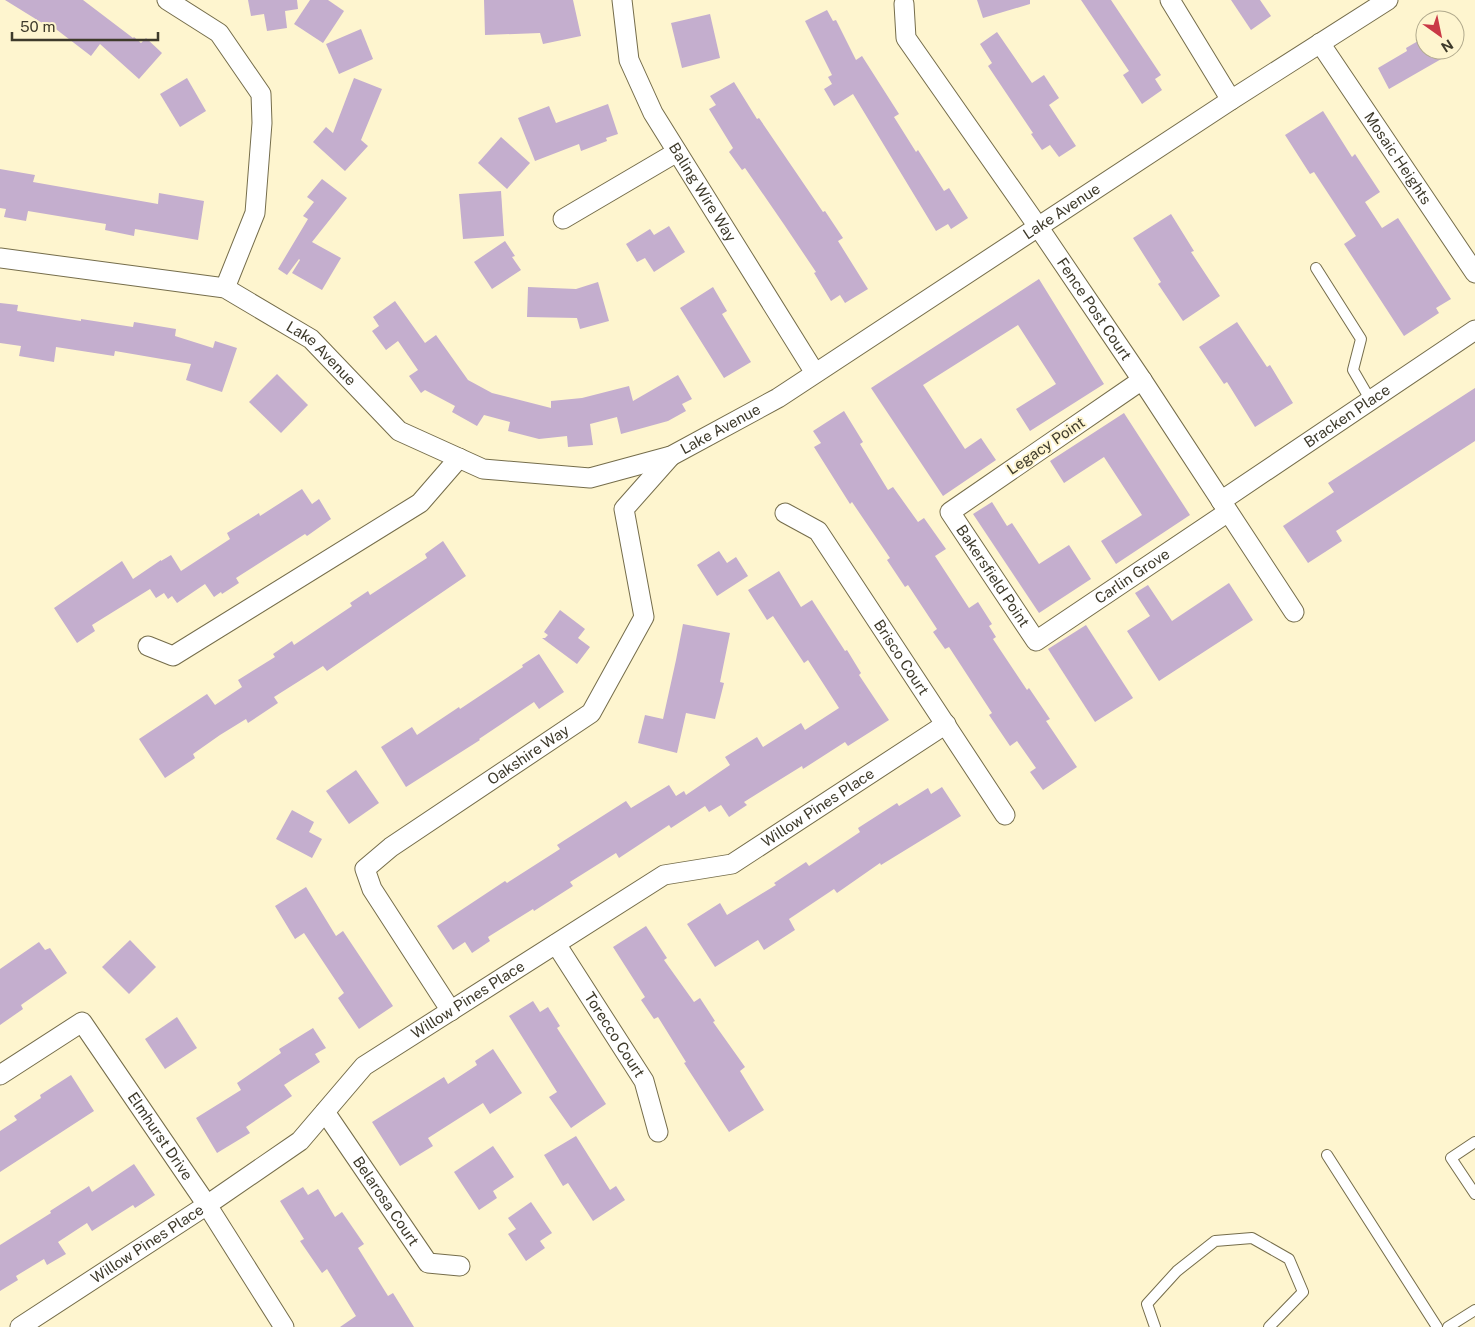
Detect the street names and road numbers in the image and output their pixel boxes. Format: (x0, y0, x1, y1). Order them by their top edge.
street label: Mosaic Heights (1361, 109, 1435, 207)
street label: Baling Wire Way (666, 139, 740, 245)
street label: Lake Avenue (1020, 180, 1103, 242)
street label: Fence Post Court (1054, 254, 1135, 363)
street label: Lake Avenue (284, 317, 360, 389)
street label: Bracken Place (1301, 381, 1393, 451)
street label: Lake Avenue (677, 400, 763, 457)
street label: Legacy Point (1004, 413, 1088, 478)
street label: Bakersfield Point (953, 522, 1033, 630)
street label: Carlin Grove (1092, 545, 1172, 607)
street label: Brisco Court (871, 616, 933, 698)
street label: Oakshire Way (484, 721, 572, 788)
street label: Willow Pines Place (758, 764, 877, 850)
street label: Willow Pines Place (408, 957, 527, 1042)
street label: Torecco Court (581, 989, 648, 1081)
street label: Elmhurst Drive (124, 1089, 196, 1183)
street label: Belarosa Court (350, 1153, 423, 1249)
street label: Willow Pines Place (88, 1201, 207, 1286)

